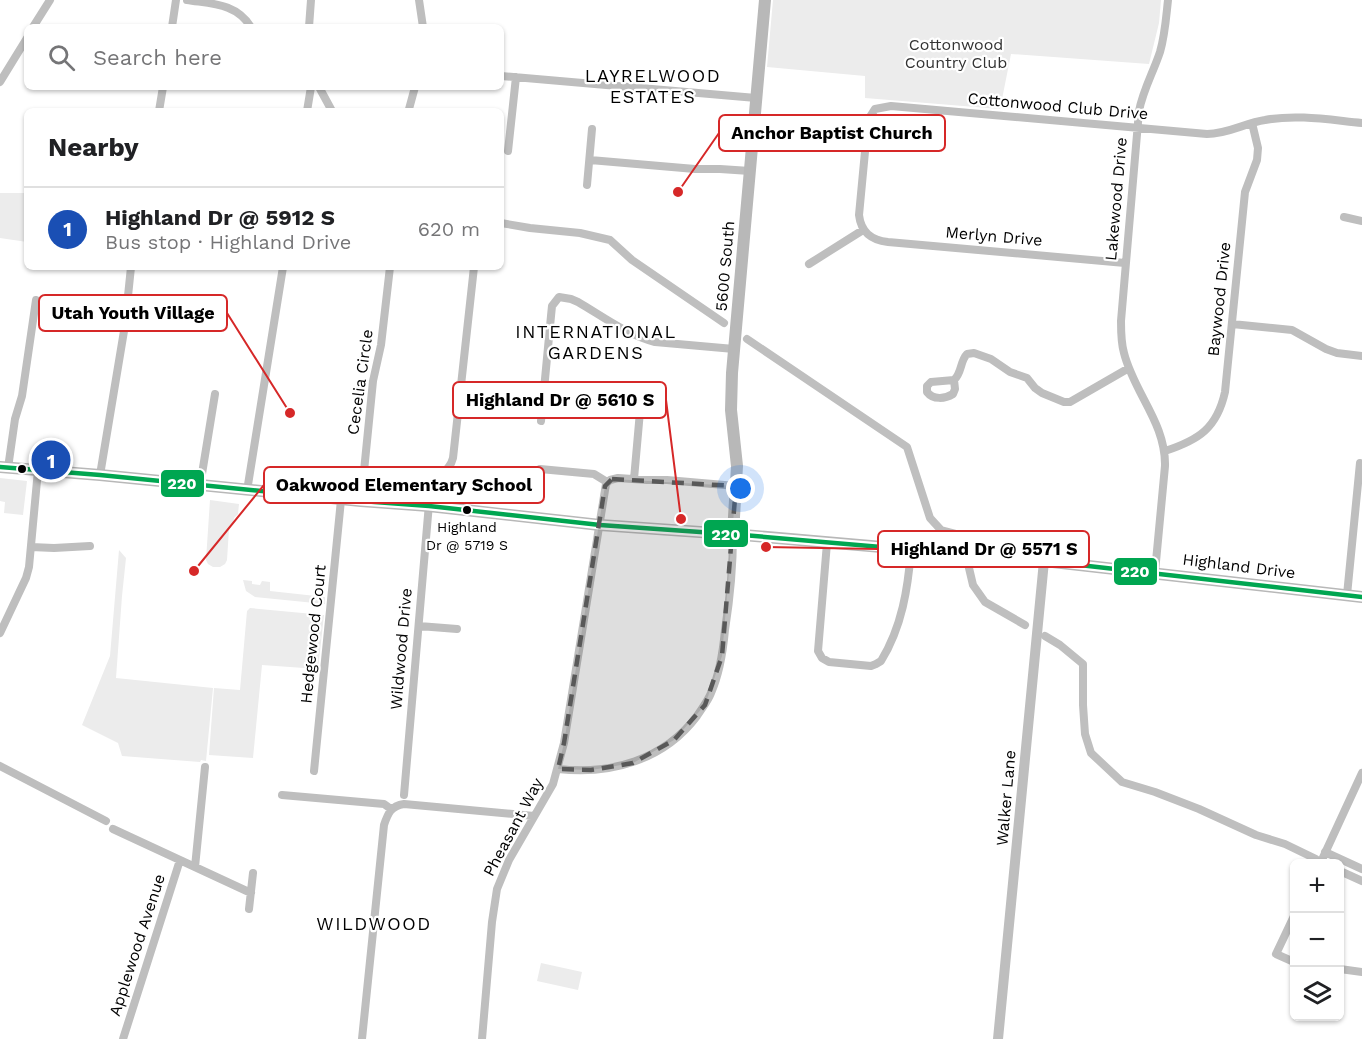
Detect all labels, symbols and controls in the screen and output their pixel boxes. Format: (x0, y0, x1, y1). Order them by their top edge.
search box (24, 24, 504, 90)
park label: Cottonwood Country Club (905, 35, 1007, 72)
icon: search (45, 41, 78, 74)
text: Search here (93, 45, 222, 70)
district label: LAYRELWOOD ESTATES (585, 65, 721, 107)
street label: Cottonwood Club Drive (967, 89, 1149, 123)
callout: Anchor Baptist Church (719, 115, 945, 151)
text: Anchor Baptist Church (731, 122, 933, 143)
text: Nearby (48, 132, 139, 162)
street label: Lakewood Drive (1101, 136, 1131, 262)
text: Highland Dr @ 5912 S (105, 205, 335, 230)
text: 1 (63, 217, 72, 241)
text: 620 m (418, 217, 480, 241)
street label: 5600 South (712, 220, 738, 312)
street label: Merlyn Drive (945, 222, 1043, 250)
text: Bus stop · Highland Drive (105, 230, 351, 254)
street label: Baywood Drive (1204, 241, 1234, 357)
callout: Utah Youth Village (39, 295, 227, 331)
text: Utah Youth Village (51, 302, 215, 323)
district label: INTERNATIONAL GARDENS (515, 321, 677, 363)
street label: Cecelia Circle (343, 328, 377, 436)
callout: Highland Dr @ 5610 S (453, 382, 666, 418)
text: Highland Dr @ 5610 S (466, 389, 655, 410)
pin: 1 (32, 438, 70, 482)
unlabelled marker (16, 463, 28, 475)
callout: Oakwood Elementary School (264, 467, 544, 503)
line badge: 220 (160, 469, 205, 498)
text: 220 (167, 474, 197, 493)
text: Oakwood Elementary School (276, 474, 532, 495)
your location (726, 474, 755, 503)
marker: Highland Dr @ 5719 S (461, 504, 473, 516)
place label: Highland Dr @ 5719 S (426, 519, 508, 553)
line badge: 220 (703, 519, 749, 548)
text: 220 (711, 525, 741, 544)
callout: Highland Dr @ 5571 S (878, 531, 1089, 567)
text: Highland Dr @ 5571 S (890, 538, 1078, 559)
street label: Highland Drive (1181, 550, 1297, 582)
line badge: 220 (1113, 557, 1158, 586)
text: 220 (1120, 562, 1150, 581)
street label: Hedgewood Court (296, 563, 330, 704)
street label: Wildwood Drive (386, 587, 416, 711)
street label: Walker Lane (992, 749, 1020, 847)
street label: Pheasant Way (479, 774, 547, 879)
map controls (1290, 859, 1344, 1021)
button: + (1290, 859, 1344, 913)
street label: Applewood Avenue (105, 872, 169, 1018)
district label: WILDWOOD (316, 913, 432, 934)
button: − (1290, 913, 1344, 967)
button: layers (1290, 967, 1344, 1021)

